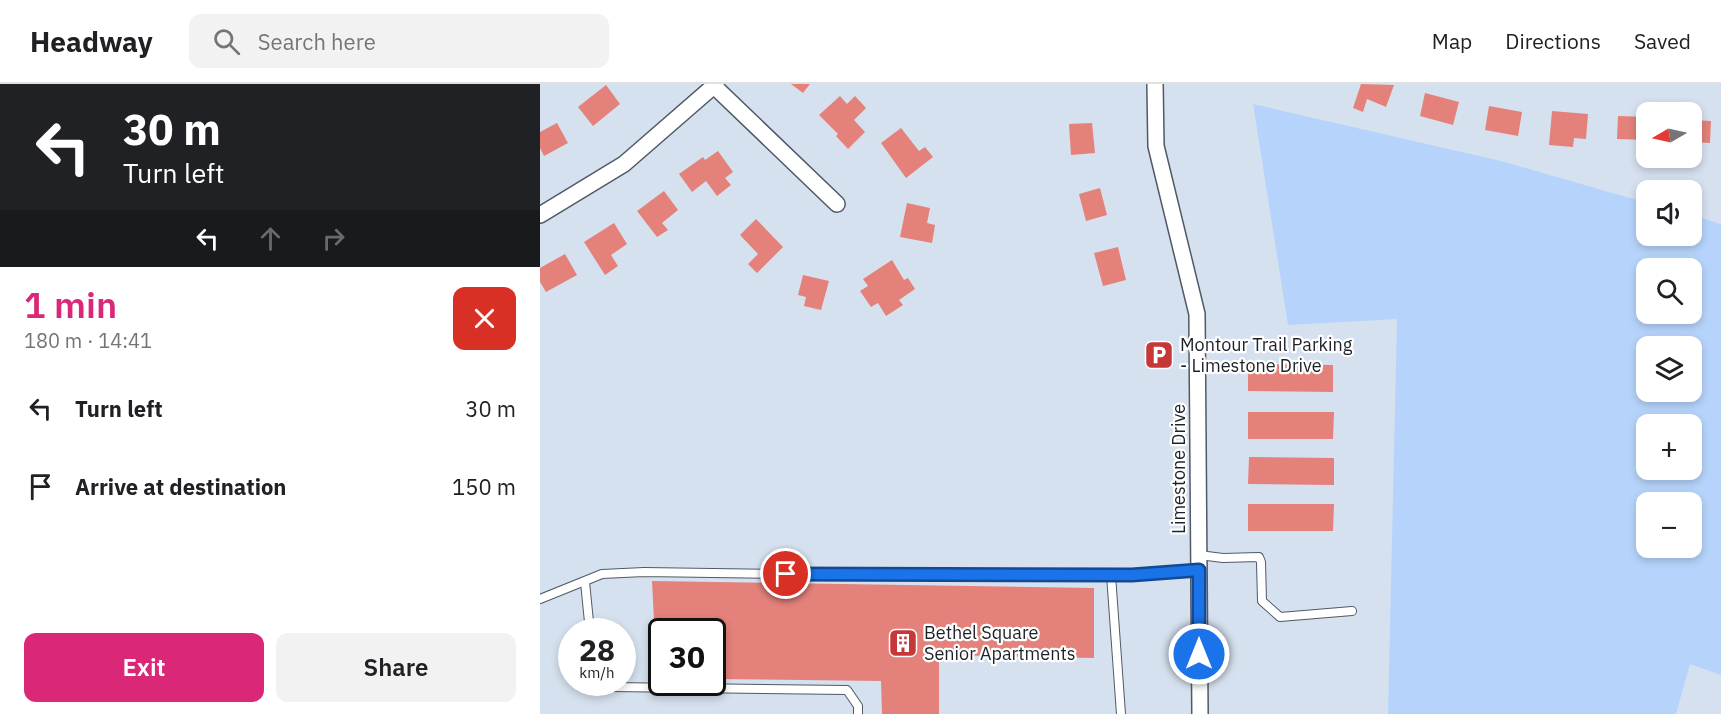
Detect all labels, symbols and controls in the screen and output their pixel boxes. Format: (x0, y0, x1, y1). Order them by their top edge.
search box (189, 14, 609, 68)
text: Headway (30, 23, 153, 60)
icon: search (210, 25, 243, 58)
text: Search here (258, 27, 376, 56)
text: Map (1432, 27, 1472, 55)
text: Directions (1505, 27, 1601, 55)
text: Saved (1634, 27, 1691, 55)
text: 30 m (123, 102, 221, 157)
north arrow (1636, 102, 1702, 168)
map controls (1636, 102, 1702, 558)
icon: left (24, 108, 102, 186)
text: Turn left (123, 155, 224, 190)
button: sound (1636, 180, 1702, 246)
icon: left (191, 222, 224, 255)
icon: ahead (254, 222, 287, 255)
icon: right (317, 222, 350, 255)
button: search (1636, 258, 1702, 324)
text: 1 min (24, 281, 117, 328)
button: close (453, 287, 516, 350)
text: 180 m · 14:41 (24, 327, 152, 354)
place label: Montour Trail Parking - Limestone Drive (1180, 333, 1353, 377)
button: layers (1636, 336, 1702, 402)
parking icon: Montour Trail Parking - Limestone Drive (1143, 339, 1175, 371)
icon: left (24, 392, 57, 425)
text: Turn left (75, 394, 163, 423)
text: 30 m (465, 394, 516, 423)
street label: Limestone Drive (1167, 404, 1190, 534)
button: + (1636, 414, 1702, 480)
icon: arrive (24, 470, 57, 503)
text: Arrive at destination (75, 472, 286, 501)
text: 150 m (452, 472, 516, 501)
button: − (1636, 492, 1702, 558)
pin (760, 548, 811, 599)
icon: arrive (769, 557, 802, 590)
speed limit sign: 30 (648, 618, 726, 696)
place label: Bethel Square Senior Apartments (924, 621, 1076, 665)
position arrow (1167, 622, 1231, 686)
building icon: Bethel Square Senior Apartments (887, 627, 919, 659)
text: 28 (579, 630, 615, 669)
button: Exit (24, 633, 264, 702)
button: Share (276, 633, 516, 702)
text: km/h (579, 663, 615, 682)

